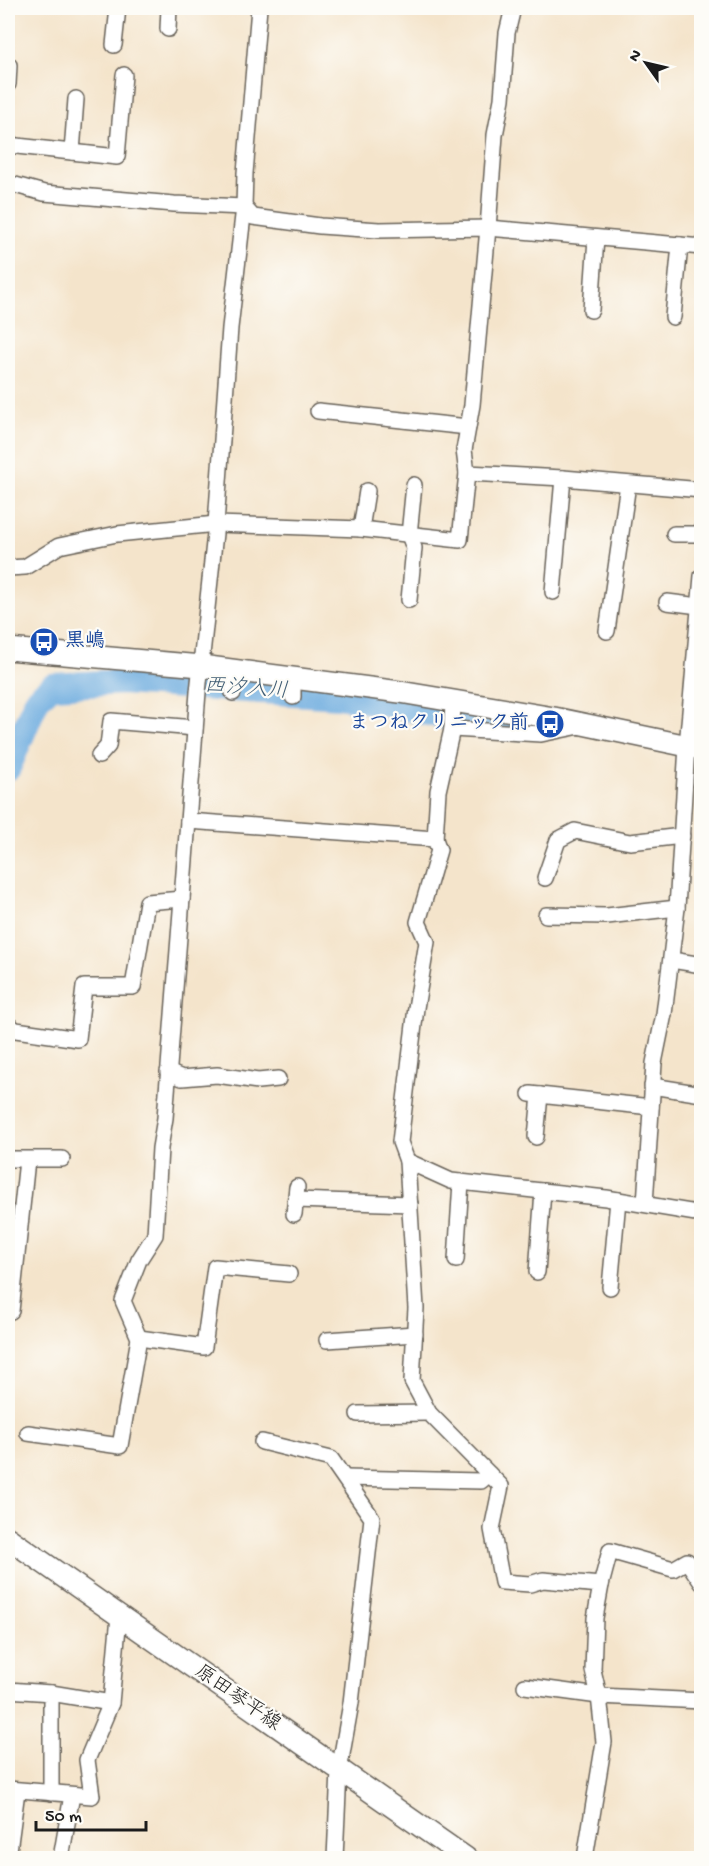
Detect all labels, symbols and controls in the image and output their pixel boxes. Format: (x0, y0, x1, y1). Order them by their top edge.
north arrow (616, 33, 676, 93)
text: N (626, 46, 648, 66)
bus stop icon: 黒嶋 (28, 626, 60, 658)
place label: 黒嶋 (65, 629, 105, 654)
water label: 西汐入川 (203, 674, 289, 705)
bus stop icon: まつねクリニック前 (534, 708, 566, 740)
place label: まつねクリニック前 (349, 711, 529, 736)
street label: 原田琴平線 (189, 1660, 285, 1737)
scale bar (36, 1794, 146, 1832)
text: 50 m (45, 1807, 82, 1828)

